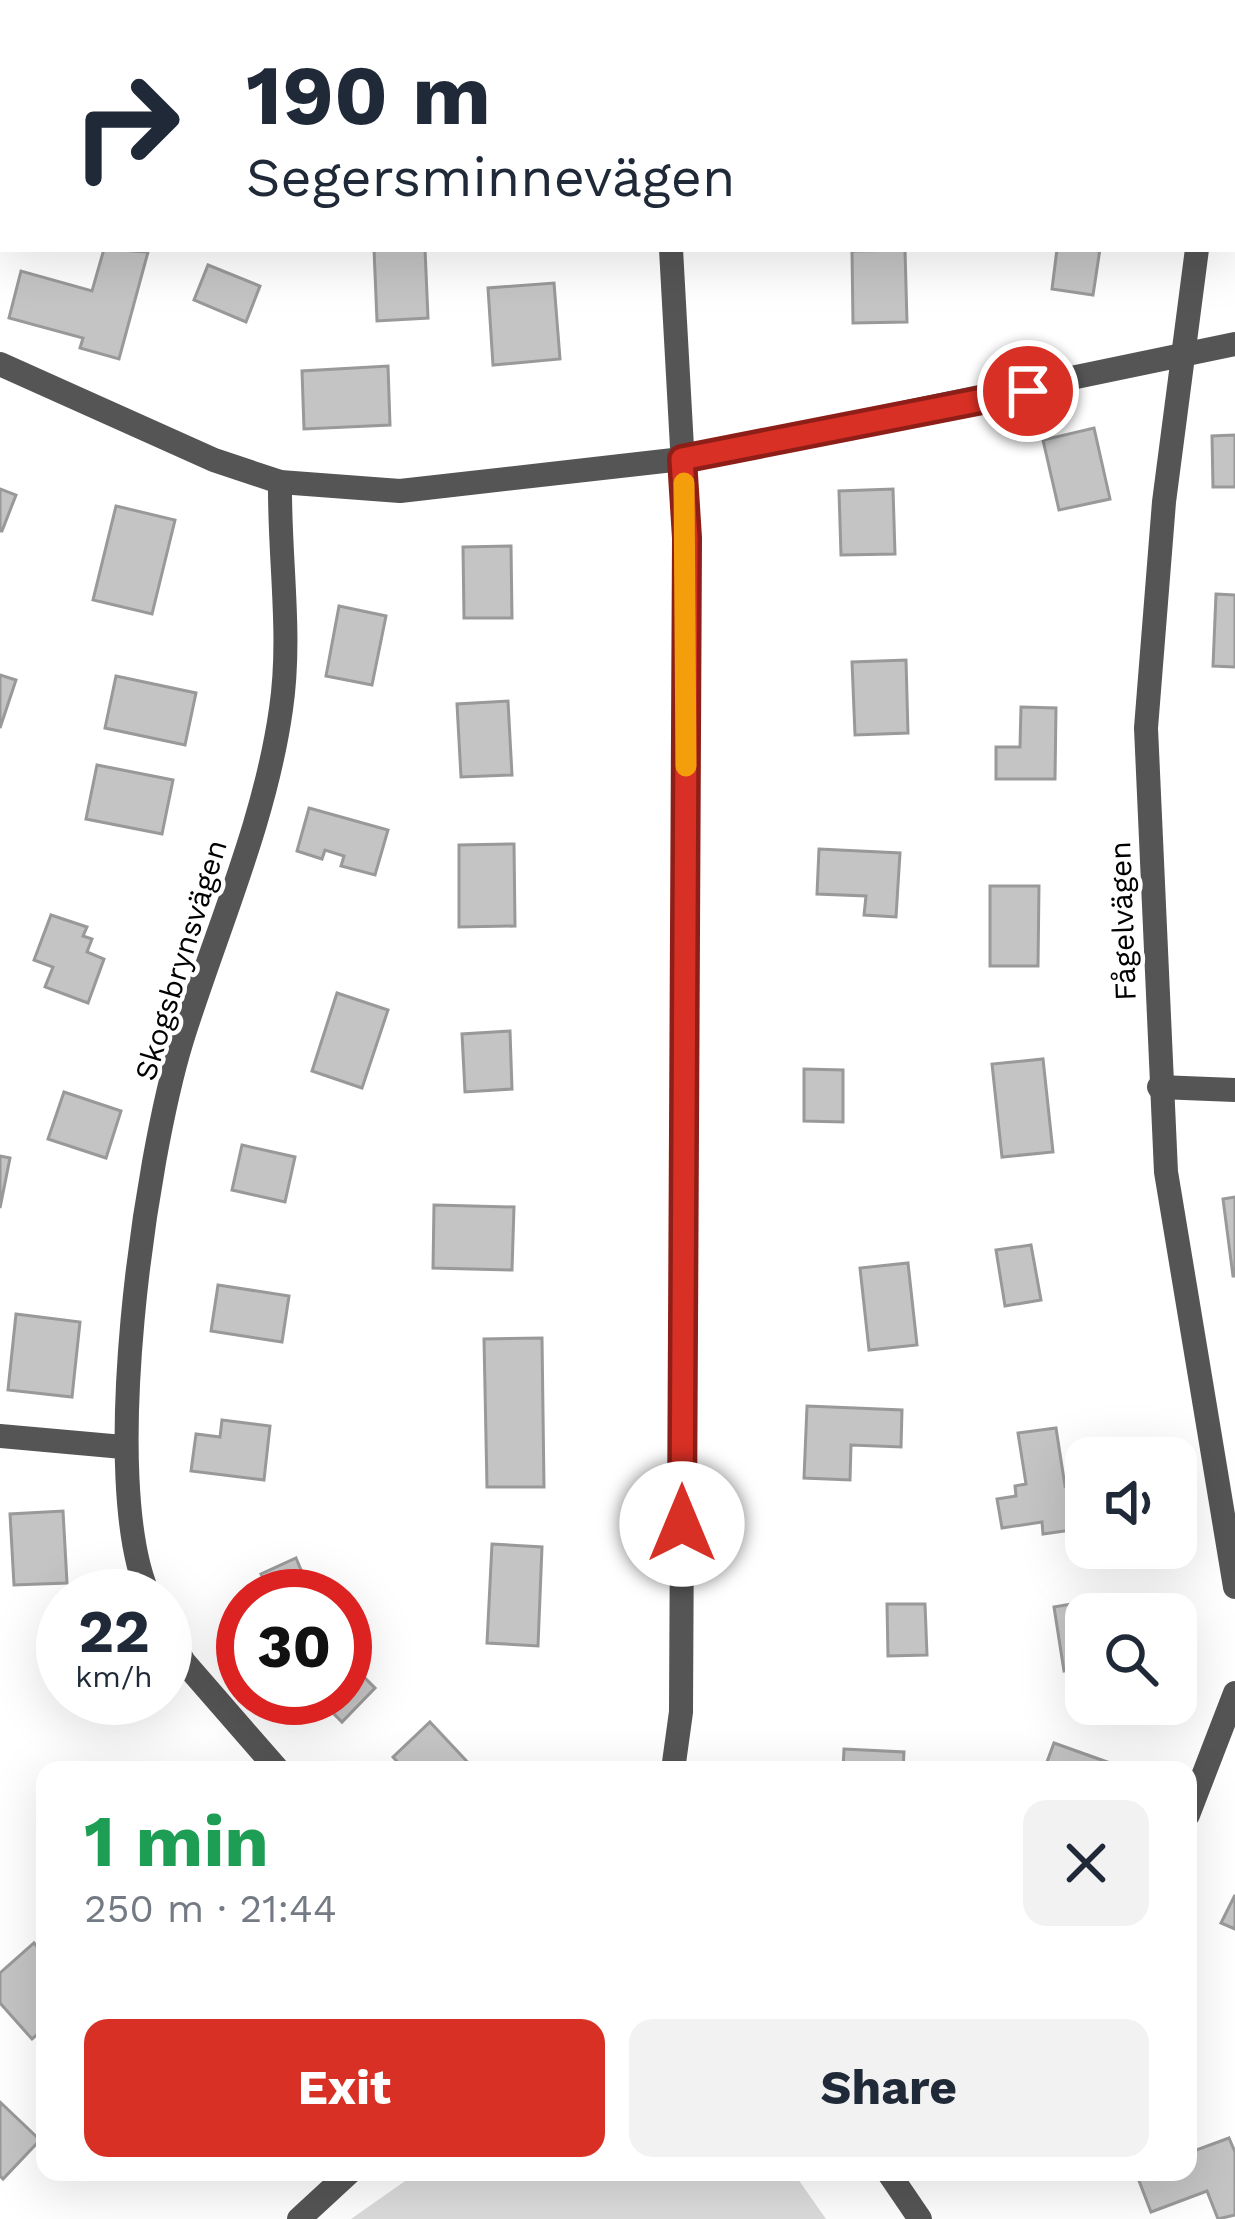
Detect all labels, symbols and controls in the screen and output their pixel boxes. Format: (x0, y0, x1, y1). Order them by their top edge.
text: 190 m (246, 46, 491, 144)
icon: right (48, 48, 204, 204)
text: Segersminnevägen (246, 146, 735, 209)
pin (977, 340, 1079, 442)
icon: arrive (995, 358, 1061, 424)
street label: Skogsbrynsvägen (127, 835, 234, 1085)
street label: Fågelvägen (1102, 841, 1143, 1001)
map controls (1065, 1437, 1197, 1725)
button: sound (1065, 1437, 1197, 1569)
position arrow (619, 1461, 745, 1587)
speed limit sign: 30 (216, 1569, 372, 1725)
button: search (1065, 1593, 1197, 1725)
text: 22 (78, 1596, 150, 1667)
text: km/h (75, 1659, 153, 1694)
text: 1 min (84, 1799, 269, 1883)
button: close (1023, 1800, 1149, 1926)
text: 250 m · 21:44 (84, 1886, 337, 1931)
button: Exit (84, 2019, 605, 2157)
button: Share (629, 2019, 1149, 2157)

